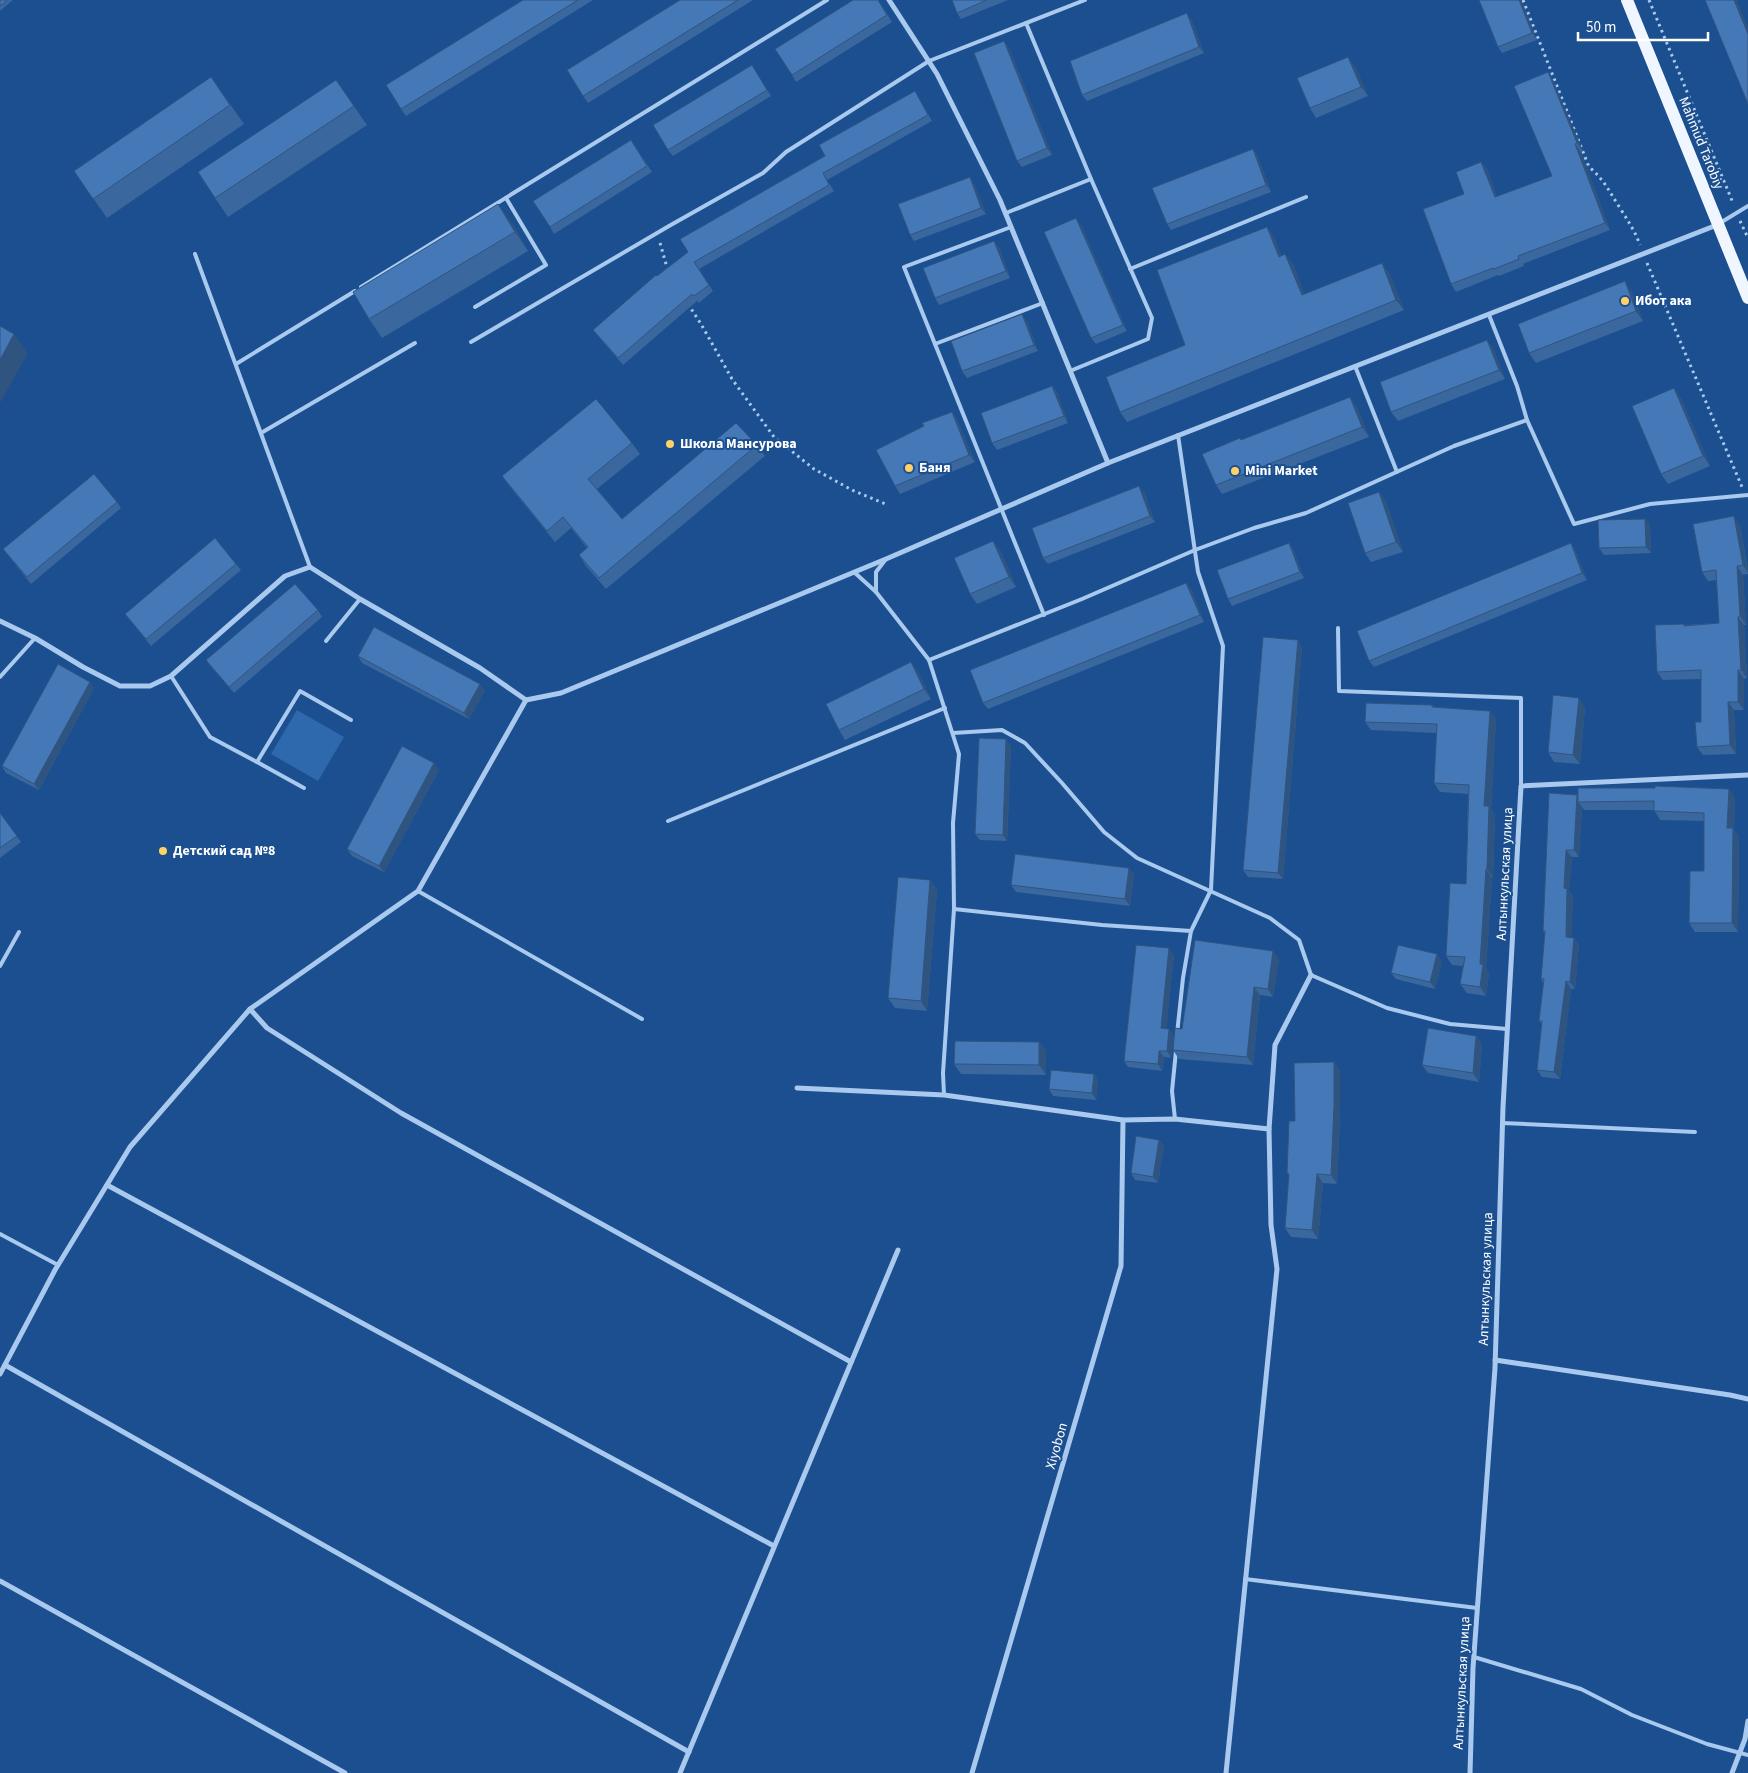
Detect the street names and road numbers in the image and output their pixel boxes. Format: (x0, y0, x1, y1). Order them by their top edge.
street label: Mahmud Tarobiy (1673, 94, 1729, 193)
street label: Алтынкульская улица (1492, 807, 1518, 941)
street label: Алтынкульская улица (1474, 1212, 1498, 1346)
street label: Xiyobon (1041, 1420, 1073, 1472)
street label: Алтынкульская улица (1449, 1616, 1475, 1750)

